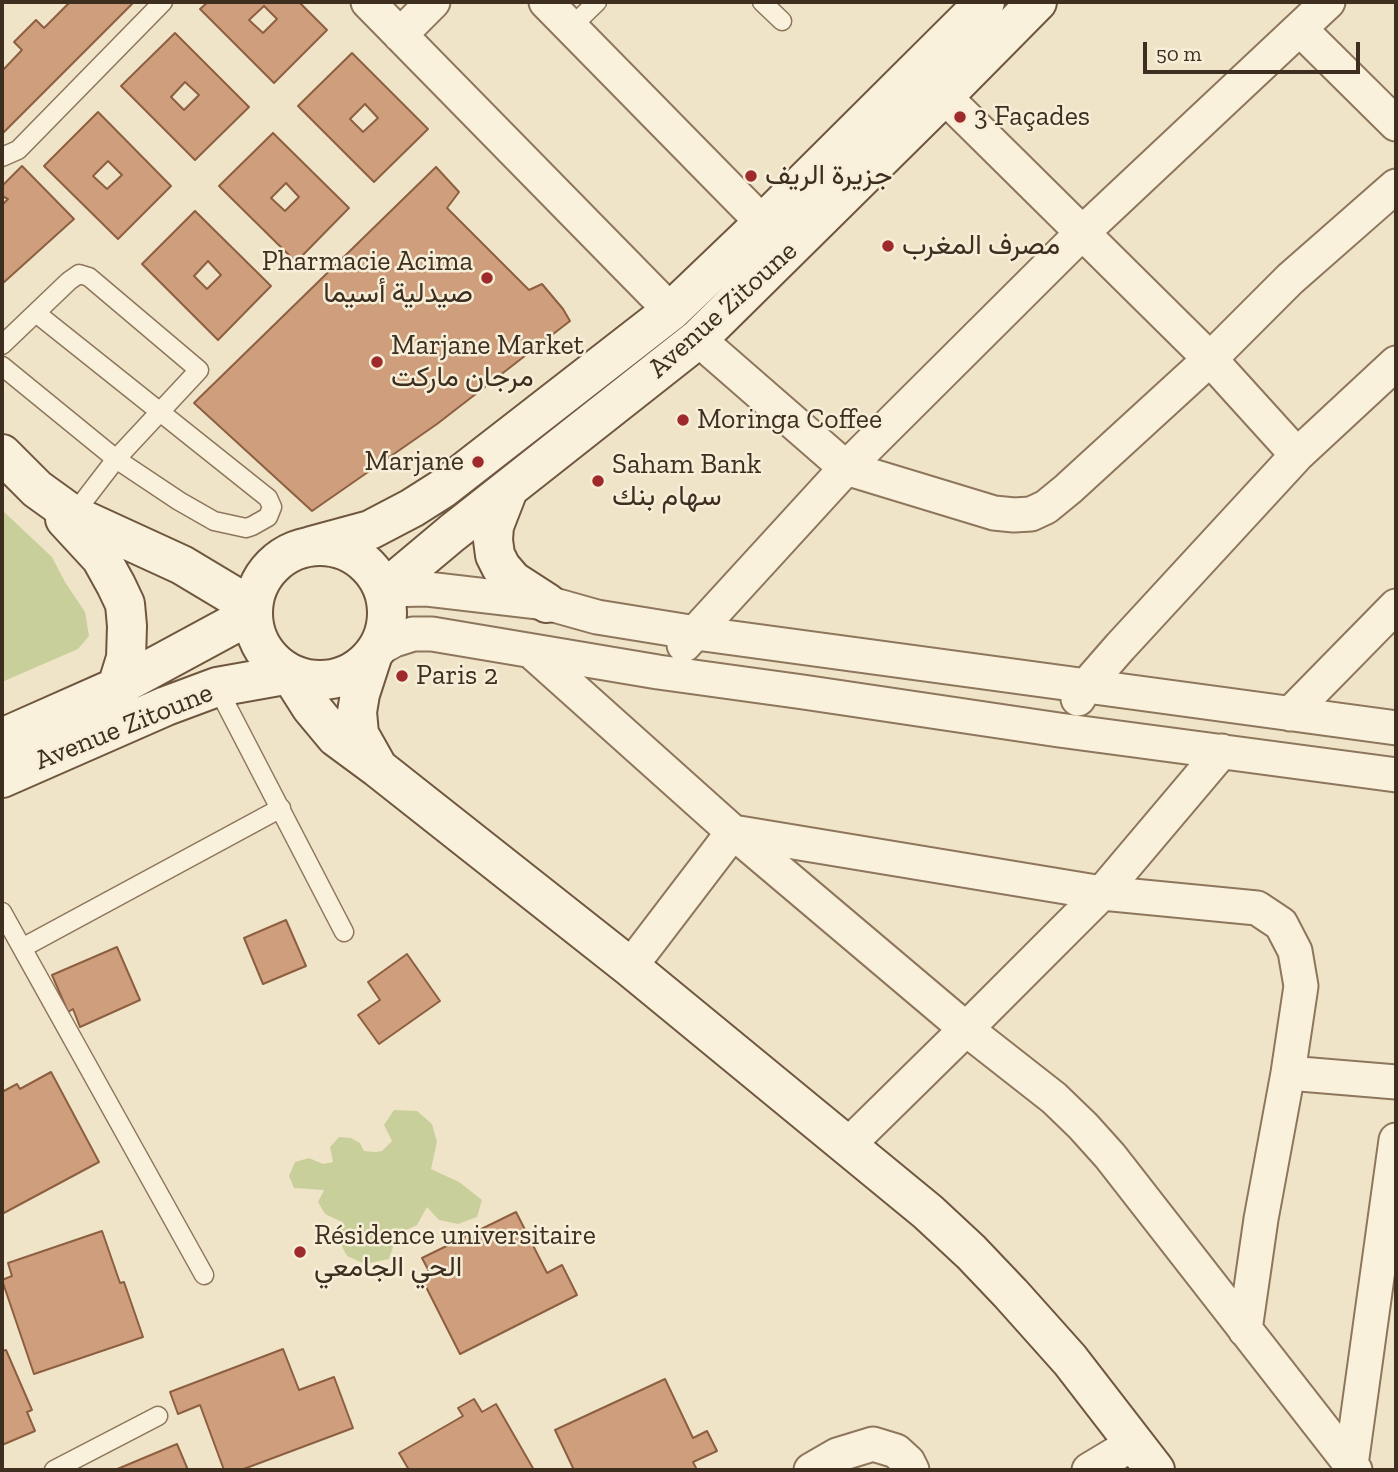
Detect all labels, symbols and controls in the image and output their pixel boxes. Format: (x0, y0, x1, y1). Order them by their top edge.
scale bar (1146, 28, 1363, 72)
text: 50 m (1156, 41, 1202, 66)
place label: 3 Façades (974, 100, 1090, 134)
marker: 3 Façades (952, 109, 968, 125)
place label: جزيرة الريف (765, 159, 892, 193)
marker: جزيرة الريف (743, 168, 759, 184)
place label: مصرف المغرب (902, 229, 1060, 263)
street label: Avenue Zitoune (642, 234, 804, 386)
marker: مصرف المغرب (880, 238, 896, 254)
place label: Pharmacie Acima صيدلية أسيما (262, 245, 473, 311)
marker: Pharmacie Acima صيدلية أسيما (479, 270, 495, 286)
place label: Marjane Market مرجان ماركت (391, 329, 584, 395)
marker: Marjane Market مرجان ماركت (369, 354, 385, 370)
place label: Moringa Coffee (697, 403, 882, 437)
marker: Moringa Coffee (675, 412, 691, 428)
place label: Marjane (365, 445, 464, 479)
place label: Saham Bank سهام بنك (612, 448, 761, 514)
marker: Marjane (470, 454, 486, 470)
marker: Saham Bank سهام بنك (590, 473, 606, 489)
place label: Paris 2 (416, 659, 498, 693)
marker: Paris 2 (394, 668, 410, 684)
street label: Avenue Zitoune (30, 676, 218, 778)
place label: Résidence universitaire الحي الجامعي (314, 1219, 596, 1285)
marker: Résidence universitaire الحي الجامعي (292, 1244, 308, 1260)

